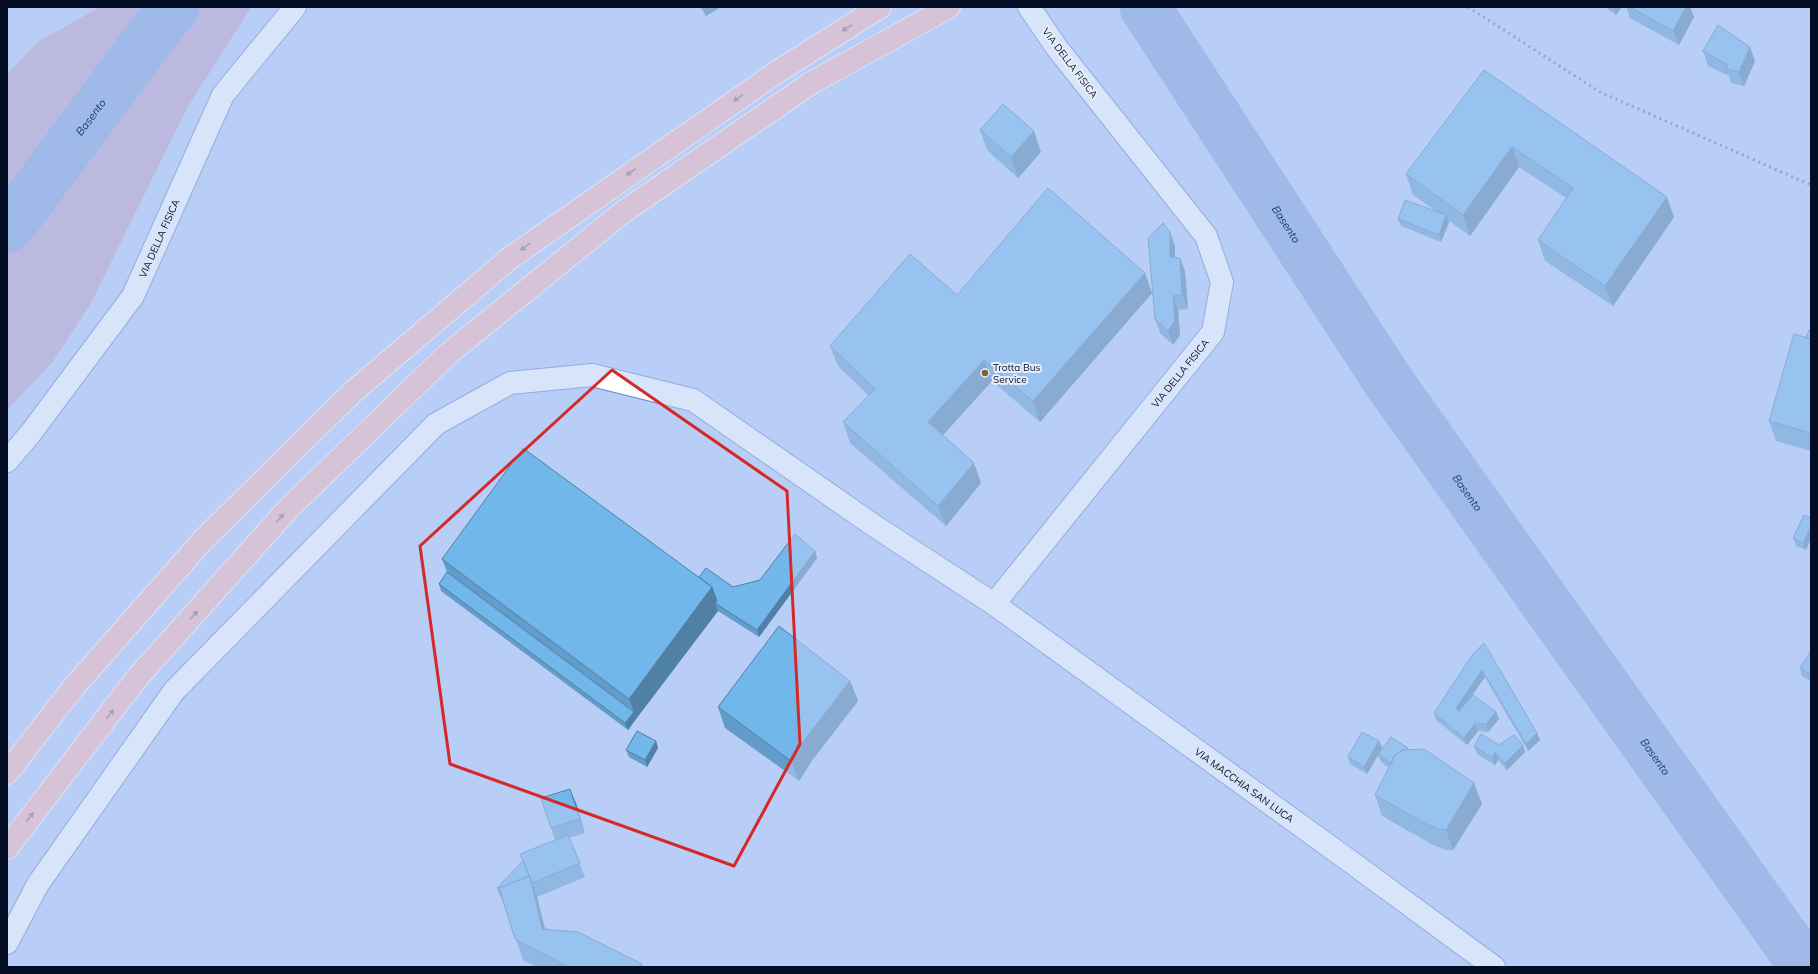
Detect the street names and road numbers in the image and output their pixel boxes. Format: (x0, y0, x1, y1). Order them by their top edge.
street label: VIA DELLA FISICA (1039, 25, 1101, 101)
street label: VIA DELLA FISICA (136, 196, 182, 280)
street label: VIA DELLA FISICA (1148, 336, 1212, 410)
street label: VIA MACCHIA SAN LUCA (1192, 745, 1297, 826)

